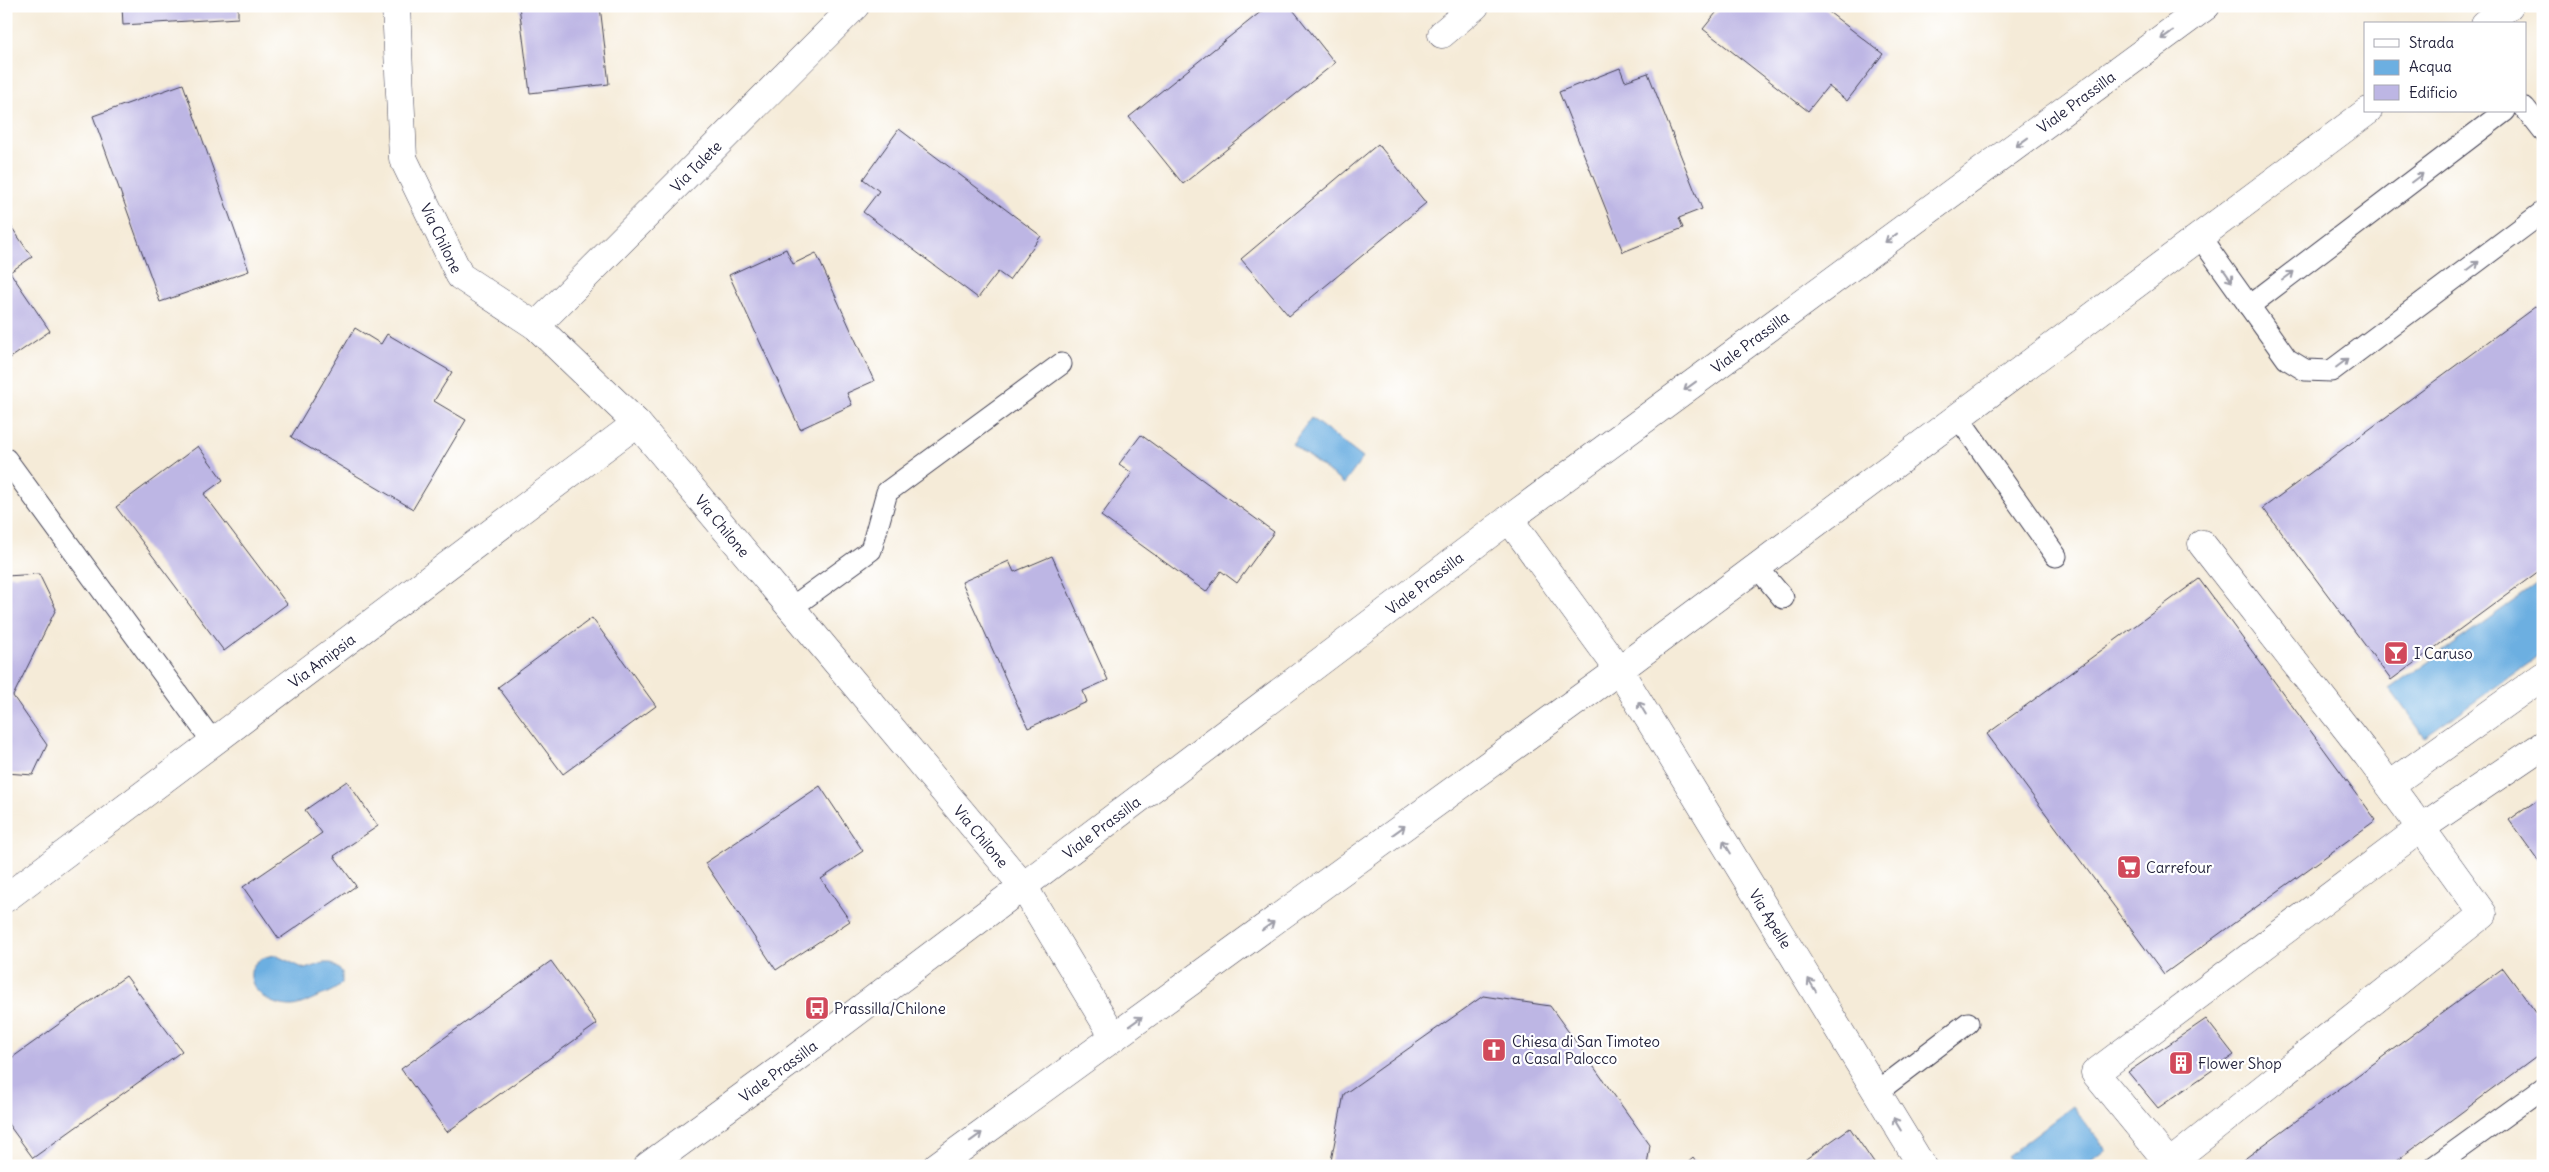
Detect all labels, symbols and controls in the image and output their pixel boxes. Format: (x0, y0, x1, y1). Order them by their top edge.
legend (2364, 22, 2526, 112)
one-way arrow (2160, 30, 2174, 40)
text: Strada (2409, 33, 2454, 52)
text: Acqua (2409, 57, 2452, 76)
street label: Viale Prassilla (2033, 66, 2119, 137)
text: Edificio (2409, 83, 2457, 102)
street label: Via Talete (666, 136, 725, 196)
one-way arrow (2015, 137, 2029, 147)
one-way arrow (2410, 172, 2423, 183)
street label: Via Chilone (417, 200, 467, 276)
one-way arrow (1884, 233, 1898, 243)
one-way arrow (2466, 261, 2480, 271)
one-way arrow (2223, 269, 2233, 283)
one-way arrow (2281, 271, 2295, 281)
street label: Viale Prassilla (1707, 307, 1793, 377)
one-way arrow (2335, 357, 2348, 368)
one-way arrow (1683, 381, 1697, 391)
street label: Via Chilone (691, 491, 754, 561)
street label: Viale Prassilla (1382, 547, 1467, 618)
street label: Via Amipsia (285, 629, 359, 692)
bar icon: I Caruso (2383, 640, 2409, 666)
place label: I Caruso (2414, 644, 2473, 663)
one-way arrow (1637, 702, 1647, 716)
street label: Viale Prassilla (1059, 791, 1144, 862)
street label: Via Chilone (950, 801, 1013, 871)
one-way arrow (1392, 825, 1406, 835)
one-way arrow (1722, 840, 1732, 854)
supermarket icon: Carrefour (2116, 854, 2142, 880)
place label: Carrefour (2146, 858, 2212, 877)
street label: Via Apelle (1745, 885, 1796, 952)
one-way arrow (1260, 921, 1274, 931)
one-way arrow (1806, 979, 1816, 993)
bus stop icon: Prassilla/Chilone (804, 995, 830, 1021)
place label: Prassilla/Chilone (834, 999, 946, 1018)
one-way arrow (1129, 1016, 1143, 1026)
place label: Chiesa di San Timoteo a Casal Palocco (1512, 1032, 1660, 1068)
street label: Viale Prassilla (735, 1036, 821, 1106)
church icon: Chiesa di San Timoteo a Casal Palocco (1481, 1037, 1507, 1063)
building icon: Flower Shop (2168, 1050, 2194, 1076)
place label: Flower Shop (2198, 1054, 2282, 1073)
one-way arrow (1891, 1118, 1901, 1132)
one-way arrow (969, 1132, 983, 1142)

